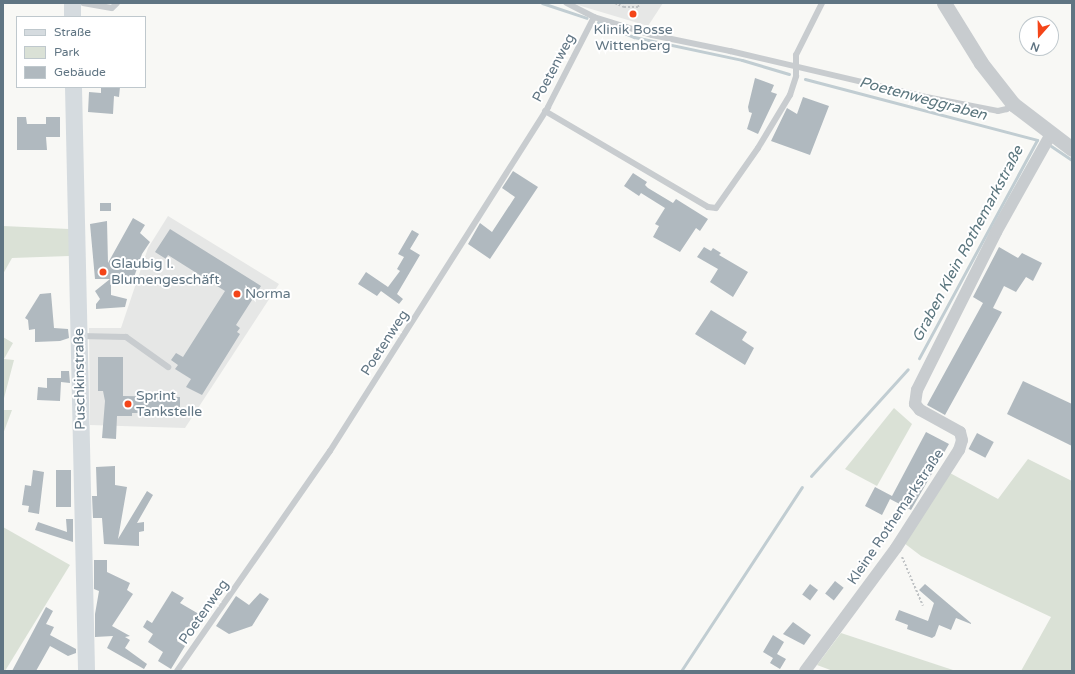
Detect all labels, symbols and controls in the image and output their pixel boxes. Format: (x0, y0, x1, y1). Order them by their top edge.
marker: Klinik Bosse Wittenberg (627, 8, 639, 20)
legend (16, 16, 146, 88)
north arrow (1019, 16, 1059, 56)
place label: Klinik Bosse Wittenberg (593, 22, 673, 54)
text: Straße (54, 25, 91, 39)
street label: Poetenweg (529, 31, 579, 105)
text: N (1029, 39, 1041, 54)
text: Park (54, 45, 80, 59)
text: Gebäude (54, 65, 106, 79)
water label: Poetenweggraben (857, 73, 989, 125)
water label: Graben Klein Rothemarkstraße (909, 143, 1027, 345)
place label: Glaubig I. Blumengeschäft (111, 256, 220, 288)
marker: Glaubig I. Blumengeschäft (98, 267, 108, 277)
place label: Norma (245, 286, 291, 302)
marker: Norma (232, 289, 242, 299)
street label: Poetenweg (358, 307, 412, 379)
street label: Puschkinstraße (71, 328, 89, 430)
place label: Sprint Tankstelle (136, 388, 202, 420)
marker: Sprint Tankstelle (123, 399, 133, 409)
street label: Kleine Rothemarkstraße (844, 446, 948, 588)
street label: Poetenweg (176, 576, 232, 648)

